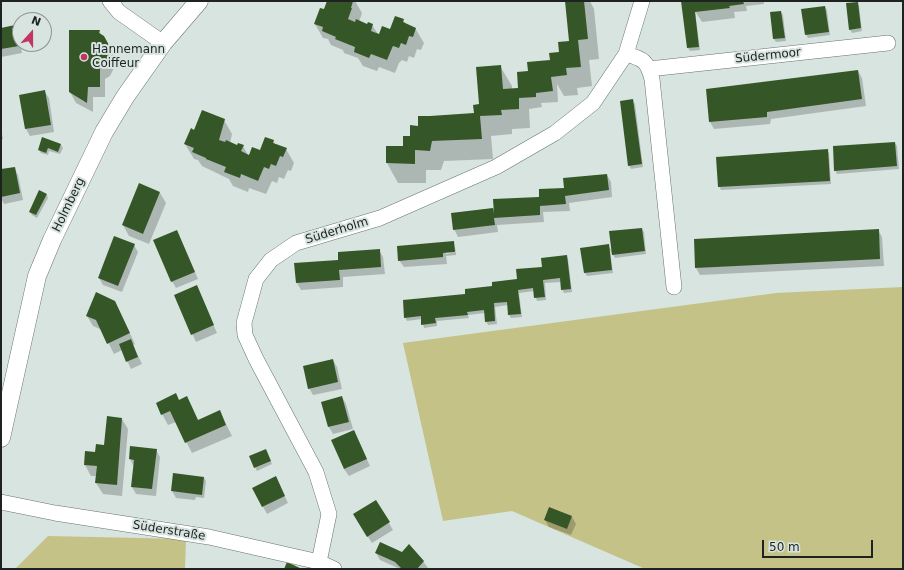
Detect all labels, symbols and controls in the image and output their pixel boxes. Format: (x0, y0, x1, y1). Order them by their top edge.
north arrow (12, 12, 52, 52)
text: N (29, 14, 43, 29)
place label: Hannemann Coiffeur (92, 43, 165, 71)
street label: Südermoor (734, 45, 802, 67)
marker: Hannemann Coiffeur (79, 52, 89, 62)
street label: Holmberg (50, 175, 88, 235)
street label: Süderholm (304, 215, 370, 247)
street label: Süderstraße (132, 518, 206, 544)
scale bar (764, 532, 875, 558)
text: 50 m (769, 540, 800, 554)

